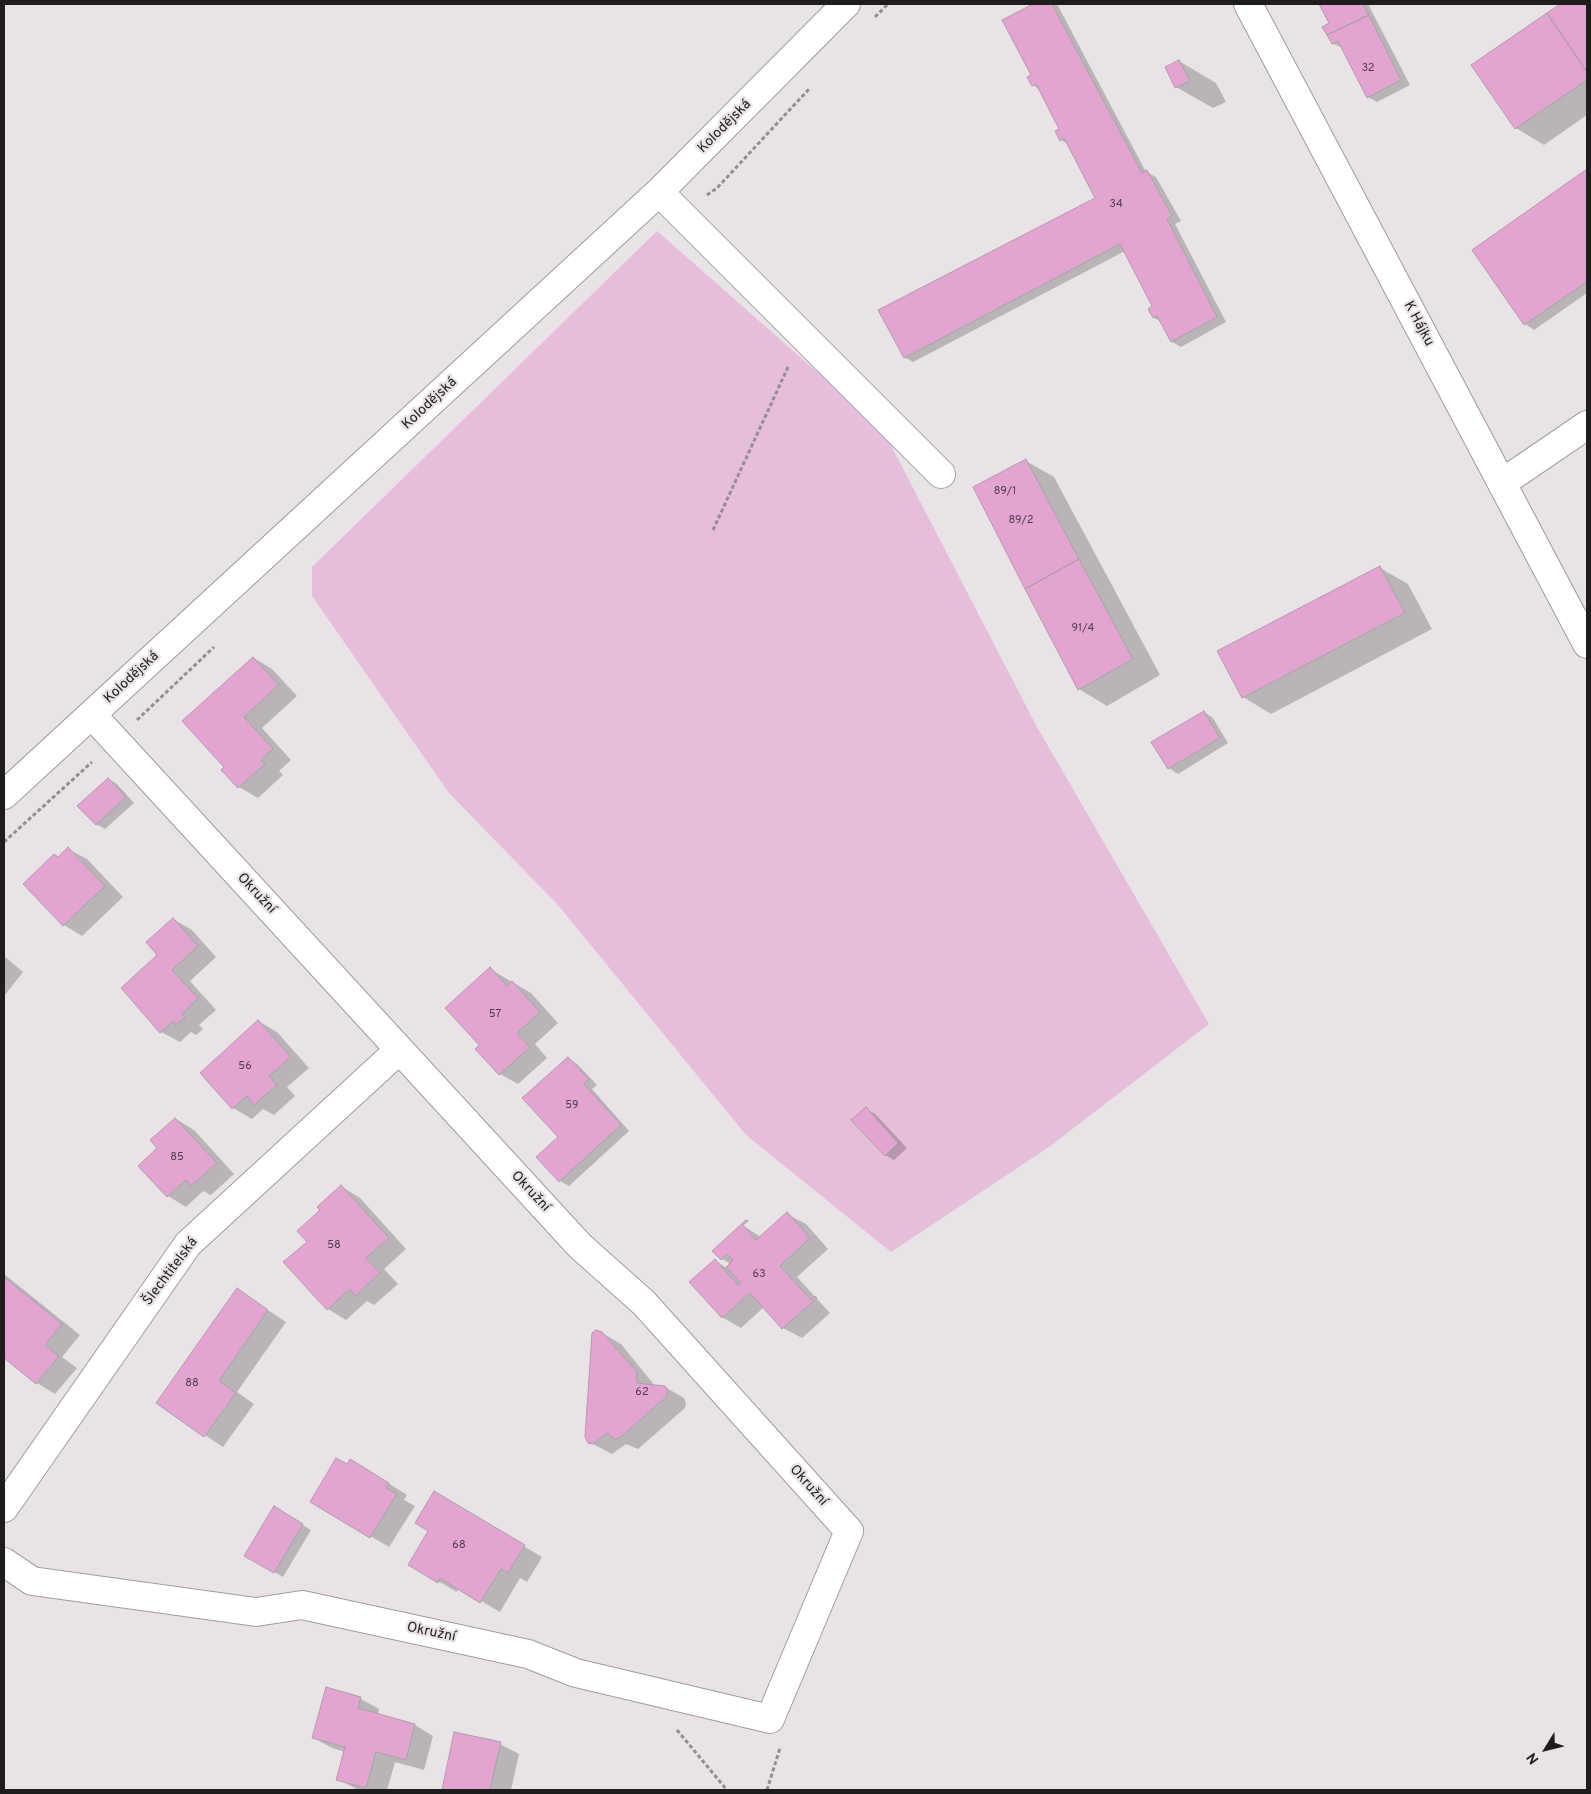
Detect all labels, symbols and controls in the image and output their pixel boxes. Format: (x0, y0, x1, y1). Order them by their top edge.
house number: 32 (1361, 62, 1375, 76)
street label: Kolodějská (695, 97, 755, 157)
house number: 34 (1109, 198, 1123, 212)
street label: K Hájku (1399, 299, 1437, 349)
street label: Kolodějská (399, 374, 461, 434)
house number: 89/1 (994, 485, 1016, 499)
house number: 89/2 (1008, 514, 1034, 528)
house number: 91/4 (1072, 622, 1094, 636)
street label: Kolodějská (101, 648, 163, 708)
street label: Okružní (233, 870, 279, 918)
house number: 57 (489, 1008, 501, 1022)
house number: 56 (238, 1060, 252, 1074)
house number: 59 (565, 1099, 579, 1113)
house number: 85 (170, 1151, 184, 1165)
street label: Okružní (507, 1168, 553, 1216)
street label: Šlechtitelská (140, 1235, 202, 1309)
house number: 58 (327, 1239, 341, 1253)
house number: 63 (752, 1268, 766, 1282)
house number: 88 (185, 1377, 199, 1391)
house number: 62 (635, 1386, 649, 1400)
street label: Okružní (785, 1462, 831, 1510)
house number: 68 (452, 1539, 466, 1553)
street label: Okružní (405, 1620, 457, 1646)
north arrow (1521, 1724, 1571, 1774)
text: N (1524, 1749, 1543, 1767)

